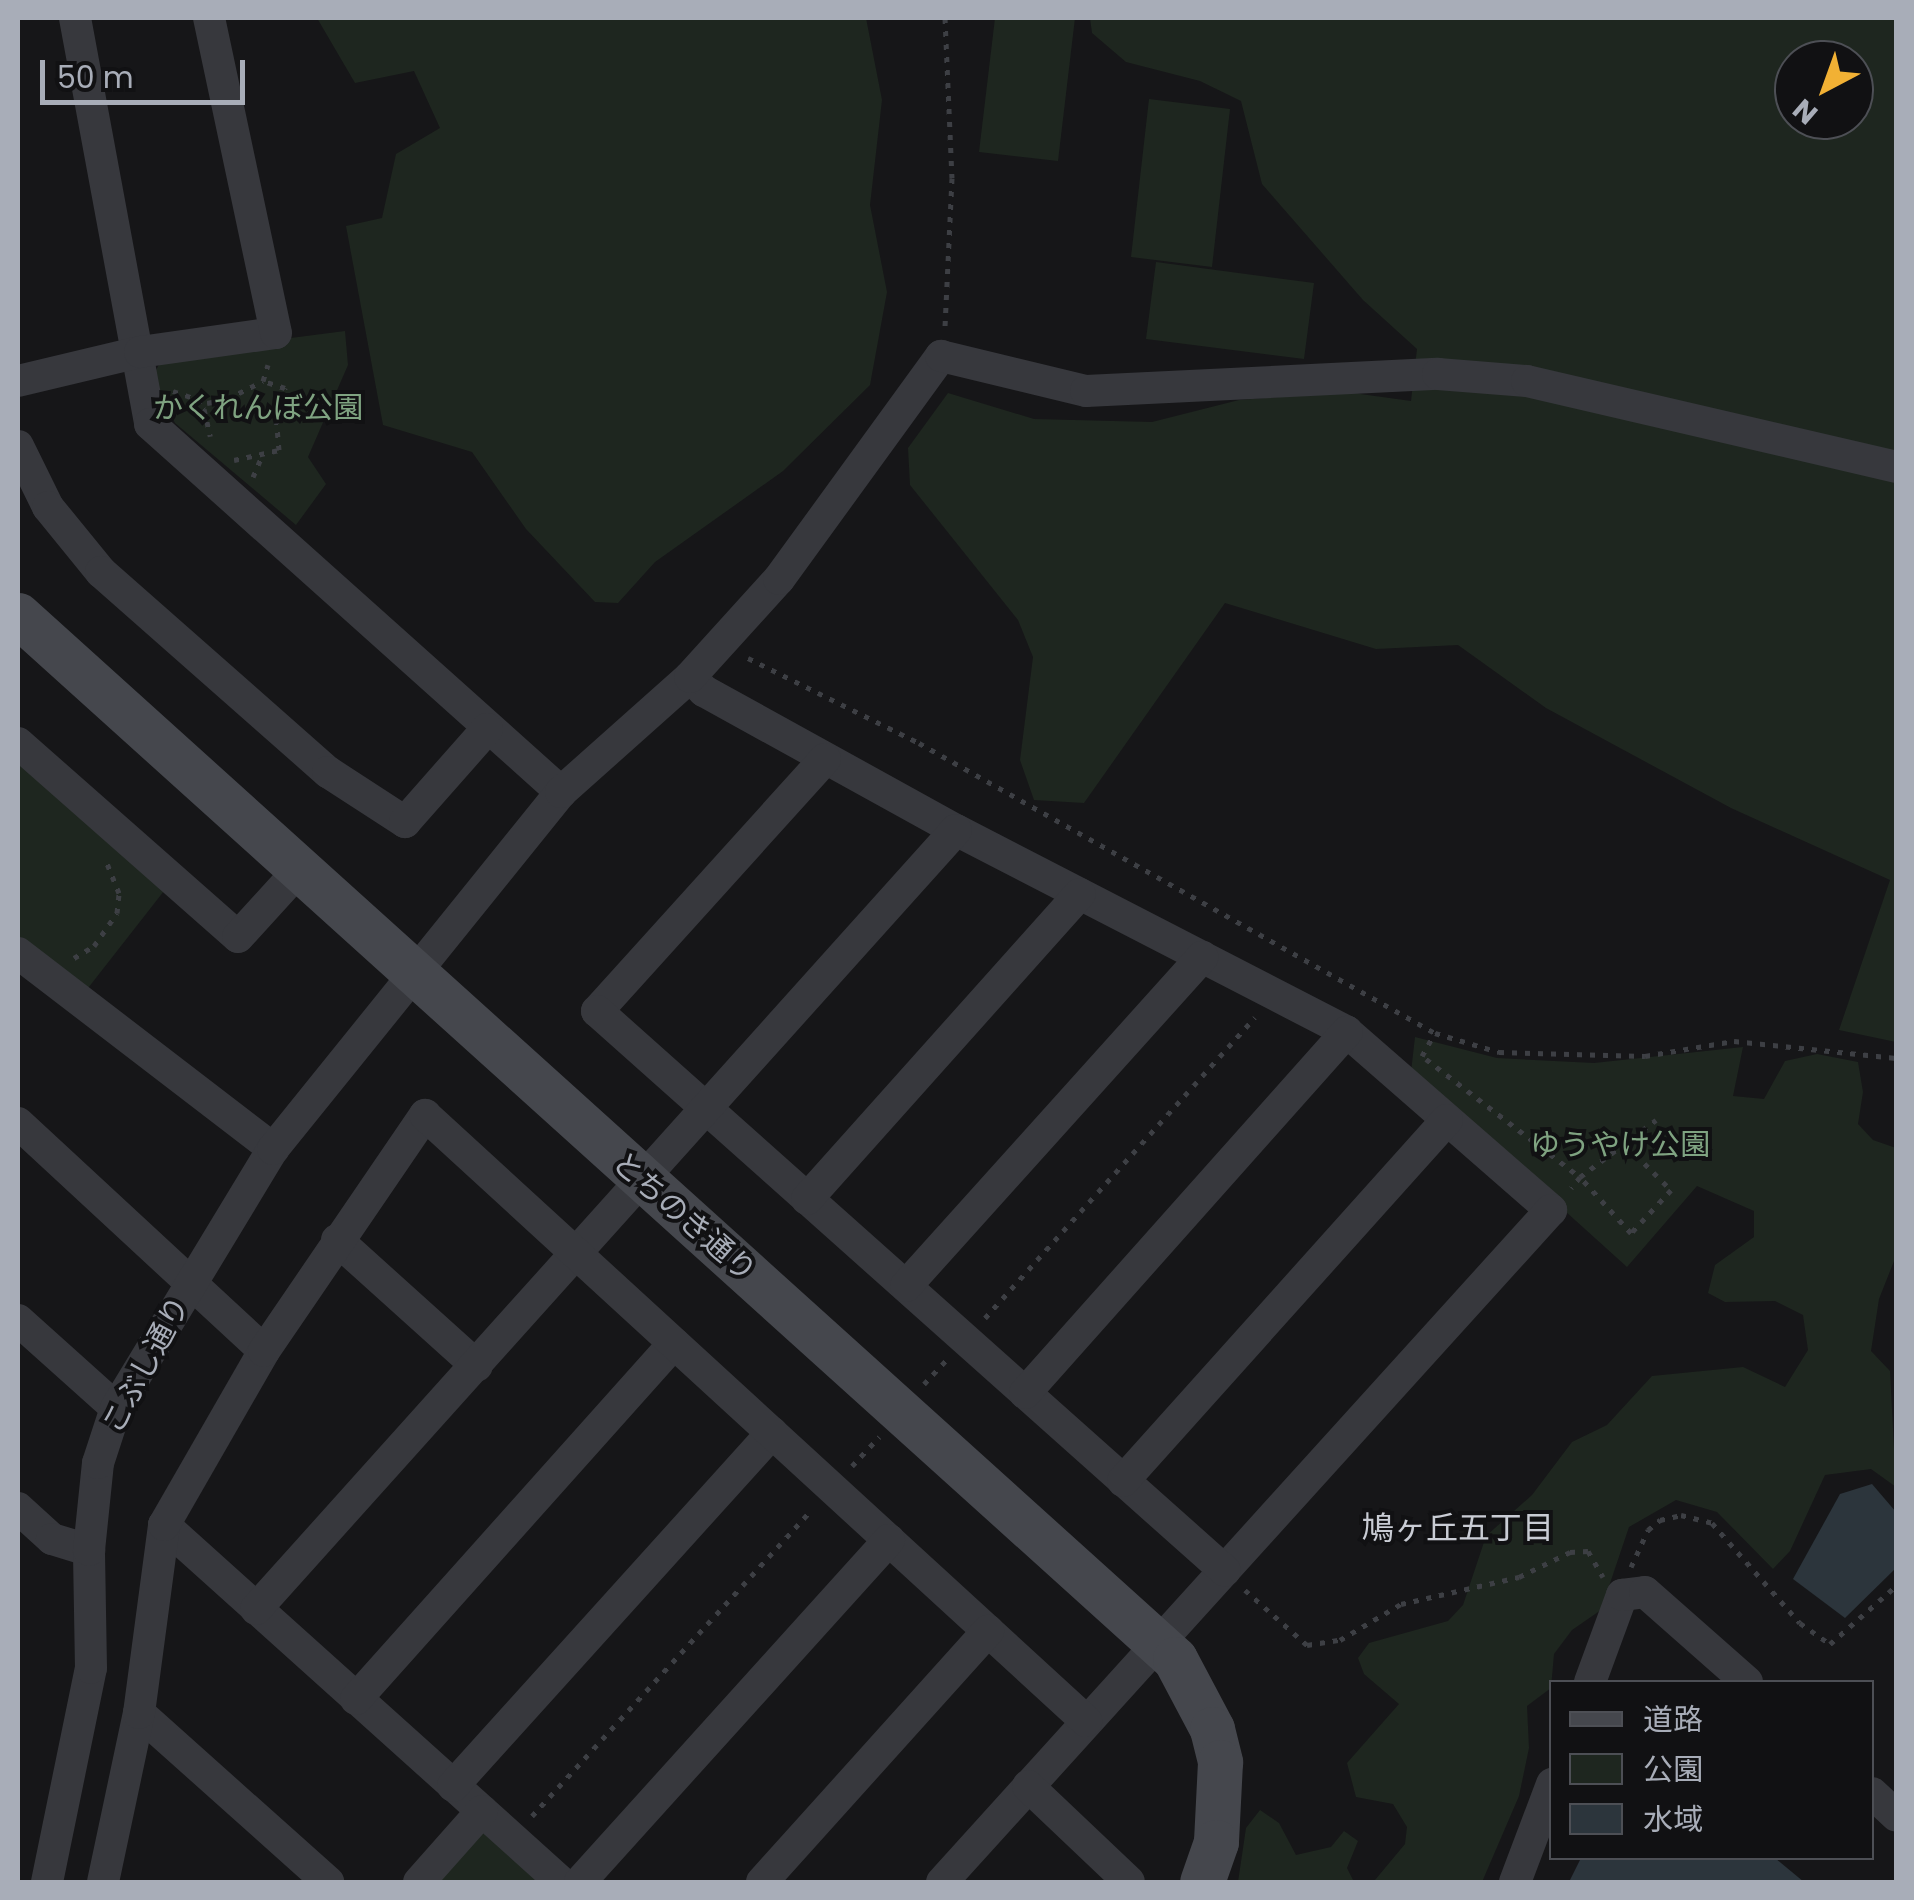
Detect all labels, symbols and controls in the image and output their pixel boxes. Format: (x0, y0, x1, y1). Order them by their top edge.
scale bar (45, 40, 250, 102)
north arrow (1774, 40, 1874, 140)
text: 50 m (57, 56, 134, 99)
text: N (1785, 90, 1826, 133)
park label: かくれんぼ公園 (153, 390, 363, 426)
park label: ゆうやけ公園 (1530, 1127, 1710, 1163)
street label: とちのき通り (604, 1144, 764, 1290)
street label: こぶし通り (95, 1290, 197, 1440)
district label: 鳩ヶ丘五丁目 (1362, 1509, 1554, 1547)
legend (1549, 1680, 1874, 1860)
text: 道路 (1643, 1698, 1703, 1741)
text: 公園 (1643, 1748, 1703, 1791)
text: 水域 (1643, 1798, 1703, 1841)

